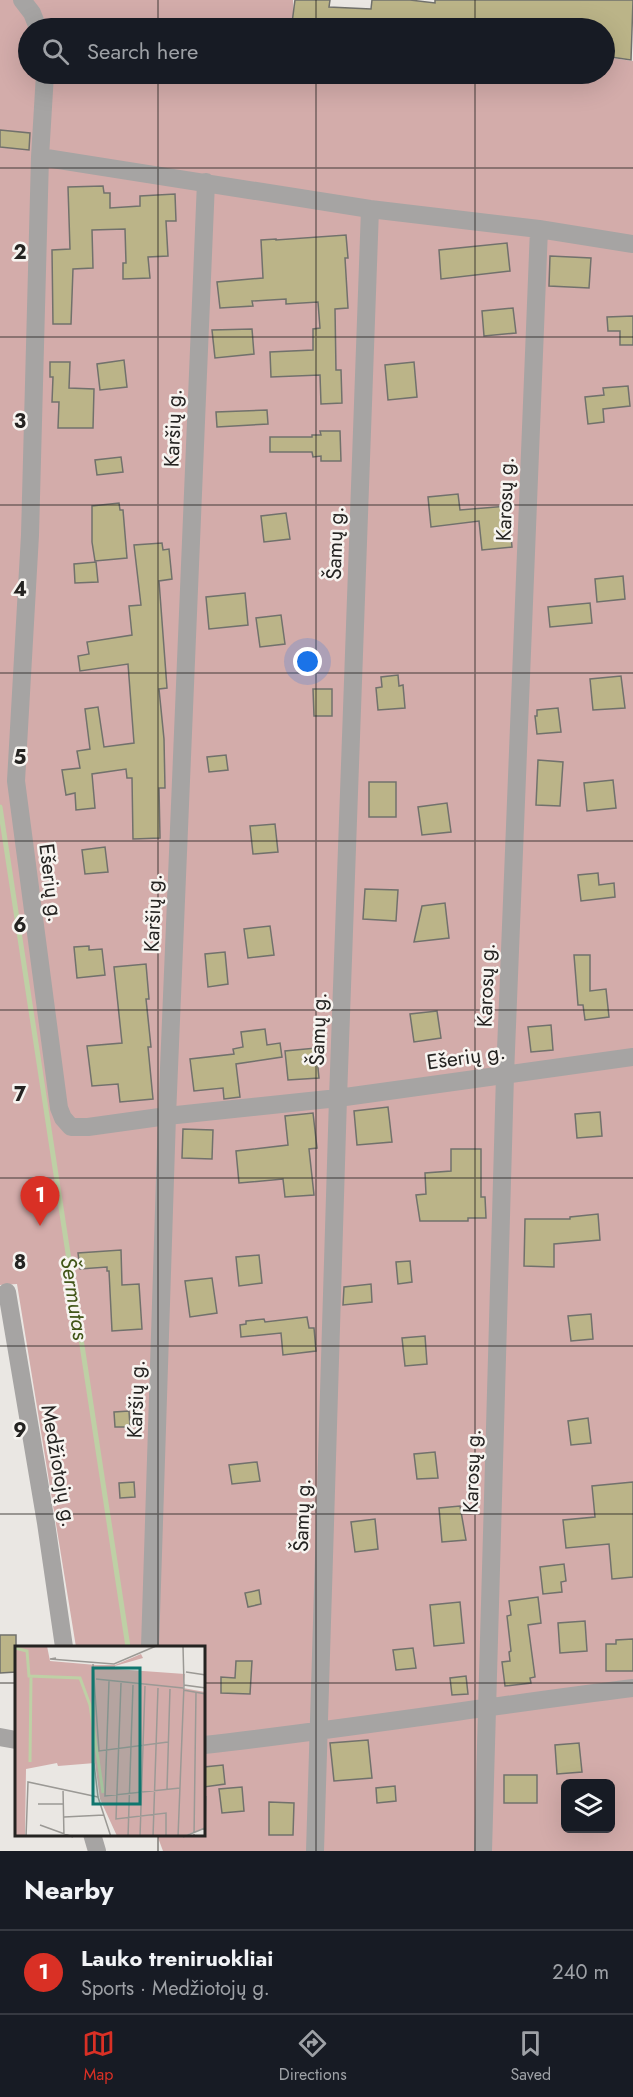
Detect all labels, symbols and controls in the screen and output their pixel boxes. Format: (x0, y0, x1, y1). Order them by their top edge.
search box (18, 18, 615, 84)
icon: search (39, 35, 72, 68)
text: Search here (87, 35, 198, 67)
text: 2 (13, 238, 27, 267)
street label: Karšių g. (157, 388, 189, 468)
text: 3 (14, 407, 26, 436)
street label: Karosų g. (489, 456, 521, 542)
street label: Šamų g. (319, 506, 351, 580)
text: 4 (13, 575, 27, 604)
your location (293, 647, 322, 676)
text: 5 (14, 743, 27, 772)
street label: Ešerių g. (31, 842, 71, 924)
street label: Karšių g. (137, 873, 169, 953)
text: 6 (13, 911, 27, 940)
street label: Karosų g. (470, 942, 502, 1028)
street label: Šamų g. (302, 992, 334, 1066)
street label: Ešerių g. (425, 1037, 507, 1077)
text: 7 (14, 1080, 27, 1109)
pin: 1 (20, 1176, 60, 1226)
text: 8 (14, 1248, 26, 1277)
water label: Šermutas (53, 1254, 97, 1342)
street label: Karšių g. (120, 1359, 152, 1439)
street label: Medžiotojų g. (33, 1402, 85, 1530)
text: 9 (13, 1416, 27, 1445)
street label: Karosų g. (456, 1428, 488, 1514)
street label: Šamų g. (286, 1478, 318, 1552)
inset map (15, 1646, 206, 1836)
map controls (561, 1779, 615, 1833)
button: layers (561, 1779, 615, 1833)
text: Nearby (24, 1871, 113, 1909)
text: Lauko treniruokliai (81, 1942, 273, 1974)
text: 1 (38, 1958, 49, 1987)
text: 240 m (552, 1958, 609, 1987)
text: Sports · Medžiotojų g. (81, 1974, 270, 2003)
tab: Map (82, 2027, 115, 2086)
tab: Directions (279, 2027, 347, 2086)
tab: Saved (510, 2027, 551, 2086)

